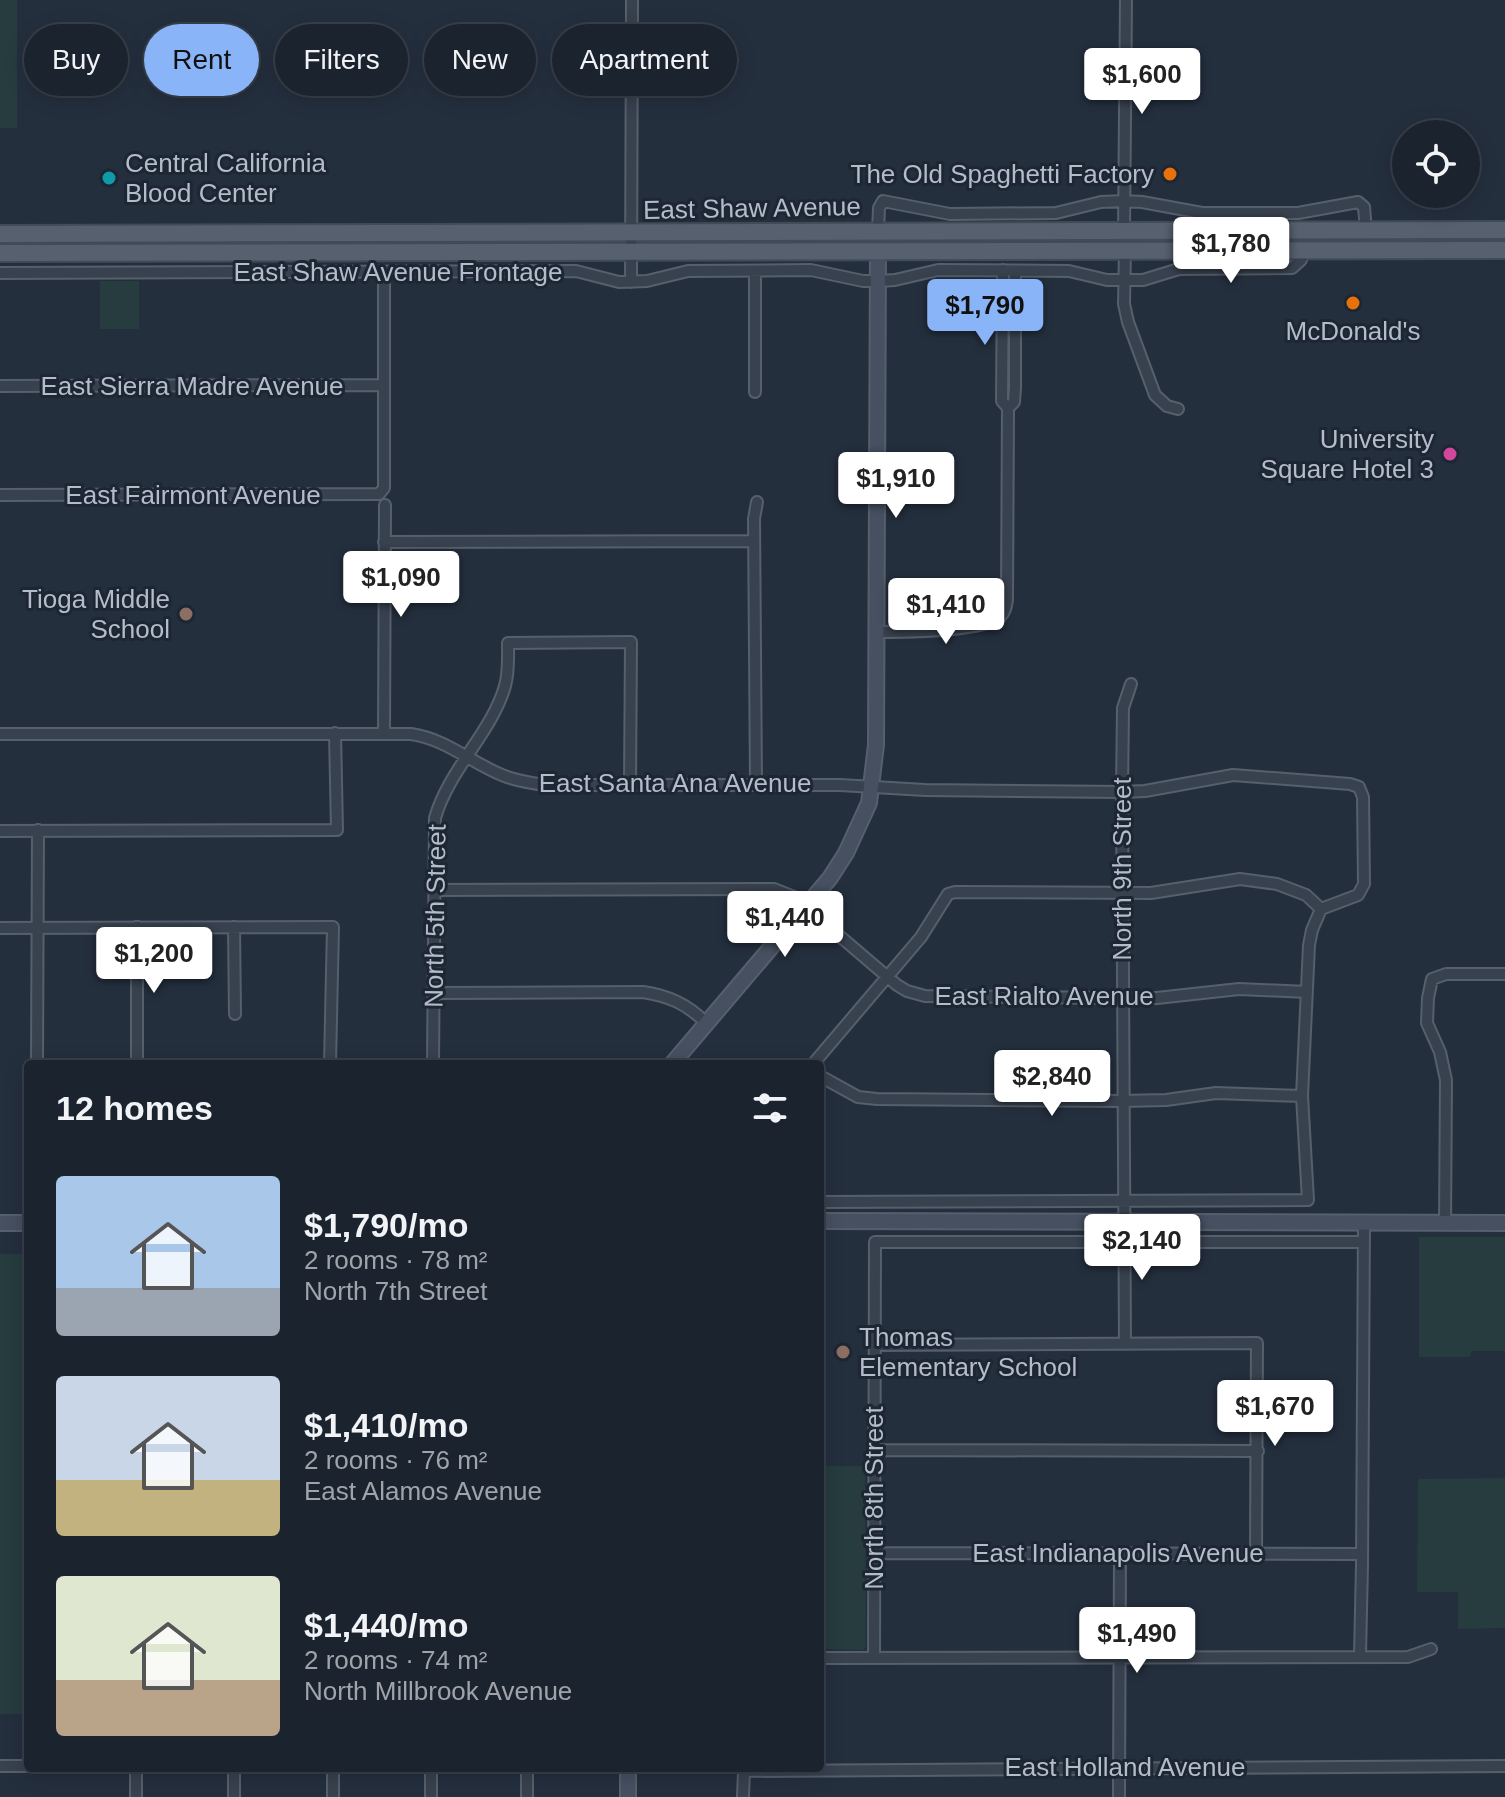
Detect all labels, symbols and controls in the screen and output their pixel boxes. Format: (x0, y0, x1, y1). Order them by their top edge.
chip: Buy (24, 24, 128, 96)
chip: Rent (144, 24, 259, 96)
chip: Filters (275, 24, 408, 96)
chip: New (424, 24, 536, 96)
chip: Apartment (552, 24, 737, 96)
pin: $1,600 (1077, 48, 1207, 116)
text: $1,600 (1102, 59, 1182, 89)
map controls (1392, 120, 1480, 208)
button: locate (1392, 120, 1480, 208)
place label: Central California Blood Center (125, 148, 326, 208)
place label: The Old Spaghetti Factory (851, 159, 1154, 189)
marker: The Old Spaghetti Factory (1161, 165, 1179, 183)
marker: Central California Blood Center (100, 169, 118, 187)
street label: East Shaw Avenue (643, 191, 861, 225)
pin: $1,780 (1166, 217, 1296, 285)
text: $1,780 (1191, 228, 1271, 258)
street label: East Shaw Avenue Frontage (233, 257, 563, 287)
pin: $1,790 (920, 279, 1050, 347)
text: $1,790 (945, 290, 1025, 320)
marker: McDonald's (1344, 294, 1362, 312)
place label: McDonald's (1285, 316, 1421, 346)
street label: East Sierra Madre Avenue (40, 371, 344, 401)
place label: University Square Hotel 3 (1261, 424, 1434, 484)
marker: University Square Hotel 3 (1441, 445, 1459, 463)
pin: $1,910 (831, 452, 961, 520)
text: $1,910 (856, 463, 936, 493)
street label: East Fairmont Avenue (65, 480, 321, 510)
pin: $1,090 (336, 551, 466, 619)
text: $1,090 (361, 562, 441, 592)
pin: $1,410 (881, 578, 1011, 646)
place label: Tioga Middle School (22, 584, 170, 644)
text: $1,410 (906, 589, 986, 619)
marker: Tioga Middle School (177, 605, 195, 623)
street label: East Santa Ana Avenue (539, 768, 811, 798)
street label: North 9th Street (1107, 776, 1137, 961)
street label: North 5th Street (418, 823, 452, 1008)
pin: $1,440 (720, 891, 850, 959)
text: $1,440 (745, 902, 825, 932)
pin: $1,200 (89, 927, 219, 995)
text: $1,200 (114, 938, 194, 968)
street label: East Rialto Avenue (934, 981, 1154, 1011)
pin: $2,840 (987, 1050, 1117, 1118)
text: $2,840 (1012, 1061, 1092, 1091)
icon: filters (748, 1086, 792, 1130)
text: 12 homes (56, 1089, 213, 1127)
text: $1,790/mo (304, 1206, 468, 1244)
icon: home (120, 1208, 216, 1304)
pin: $2,140 (1077, 1214, 1207, 1282)
text: $2,140 (1102, 1225, 1182, 1255)
text: 2 rooms · 78 m² (304, 1245, 488, 1275)
text: North 7th Street (304, 1276, 488, 1306)
place label: Thomas Elementary School (859, 1322, 1077, 1382)
marker: Thomas Elementary School (834, 1343, 852, 1361)
pin: $1,670 (1210, 1380, 1340, 1448)
text: $1,670 (1235, 1391, 1315, 1421)
street label: North 8th Street (859, 1405, 889, 1590)
text: $1,410/mo (304, 1406, 468, 1444)
icon: home (120, 1408, 216, 1504)
text: 2 rooms · 76 m² (304, 1445, 488, 1475)
text: East Alamos Avenue (304, 1476, 542, 1506)
street label: East Indianapolis Avenue (972, 1538, 1264, 1568)
text: $1,440/mo (304, 1606, 468, 1644)
pin: $1,490 (1072, 1607, 1202, 1675)
icon: home (120, 1608, 216, 1704)
text: $1,490 (1097, 1618, 1177, 1648)
text: 2 rooms · 74 m² (304, 1645, 488, 1675)
text: North Millbrook Avenue (304, 1676, 572, 1706)
street label: East Holland Avenue (1005, 1752, 1245, 1782)

